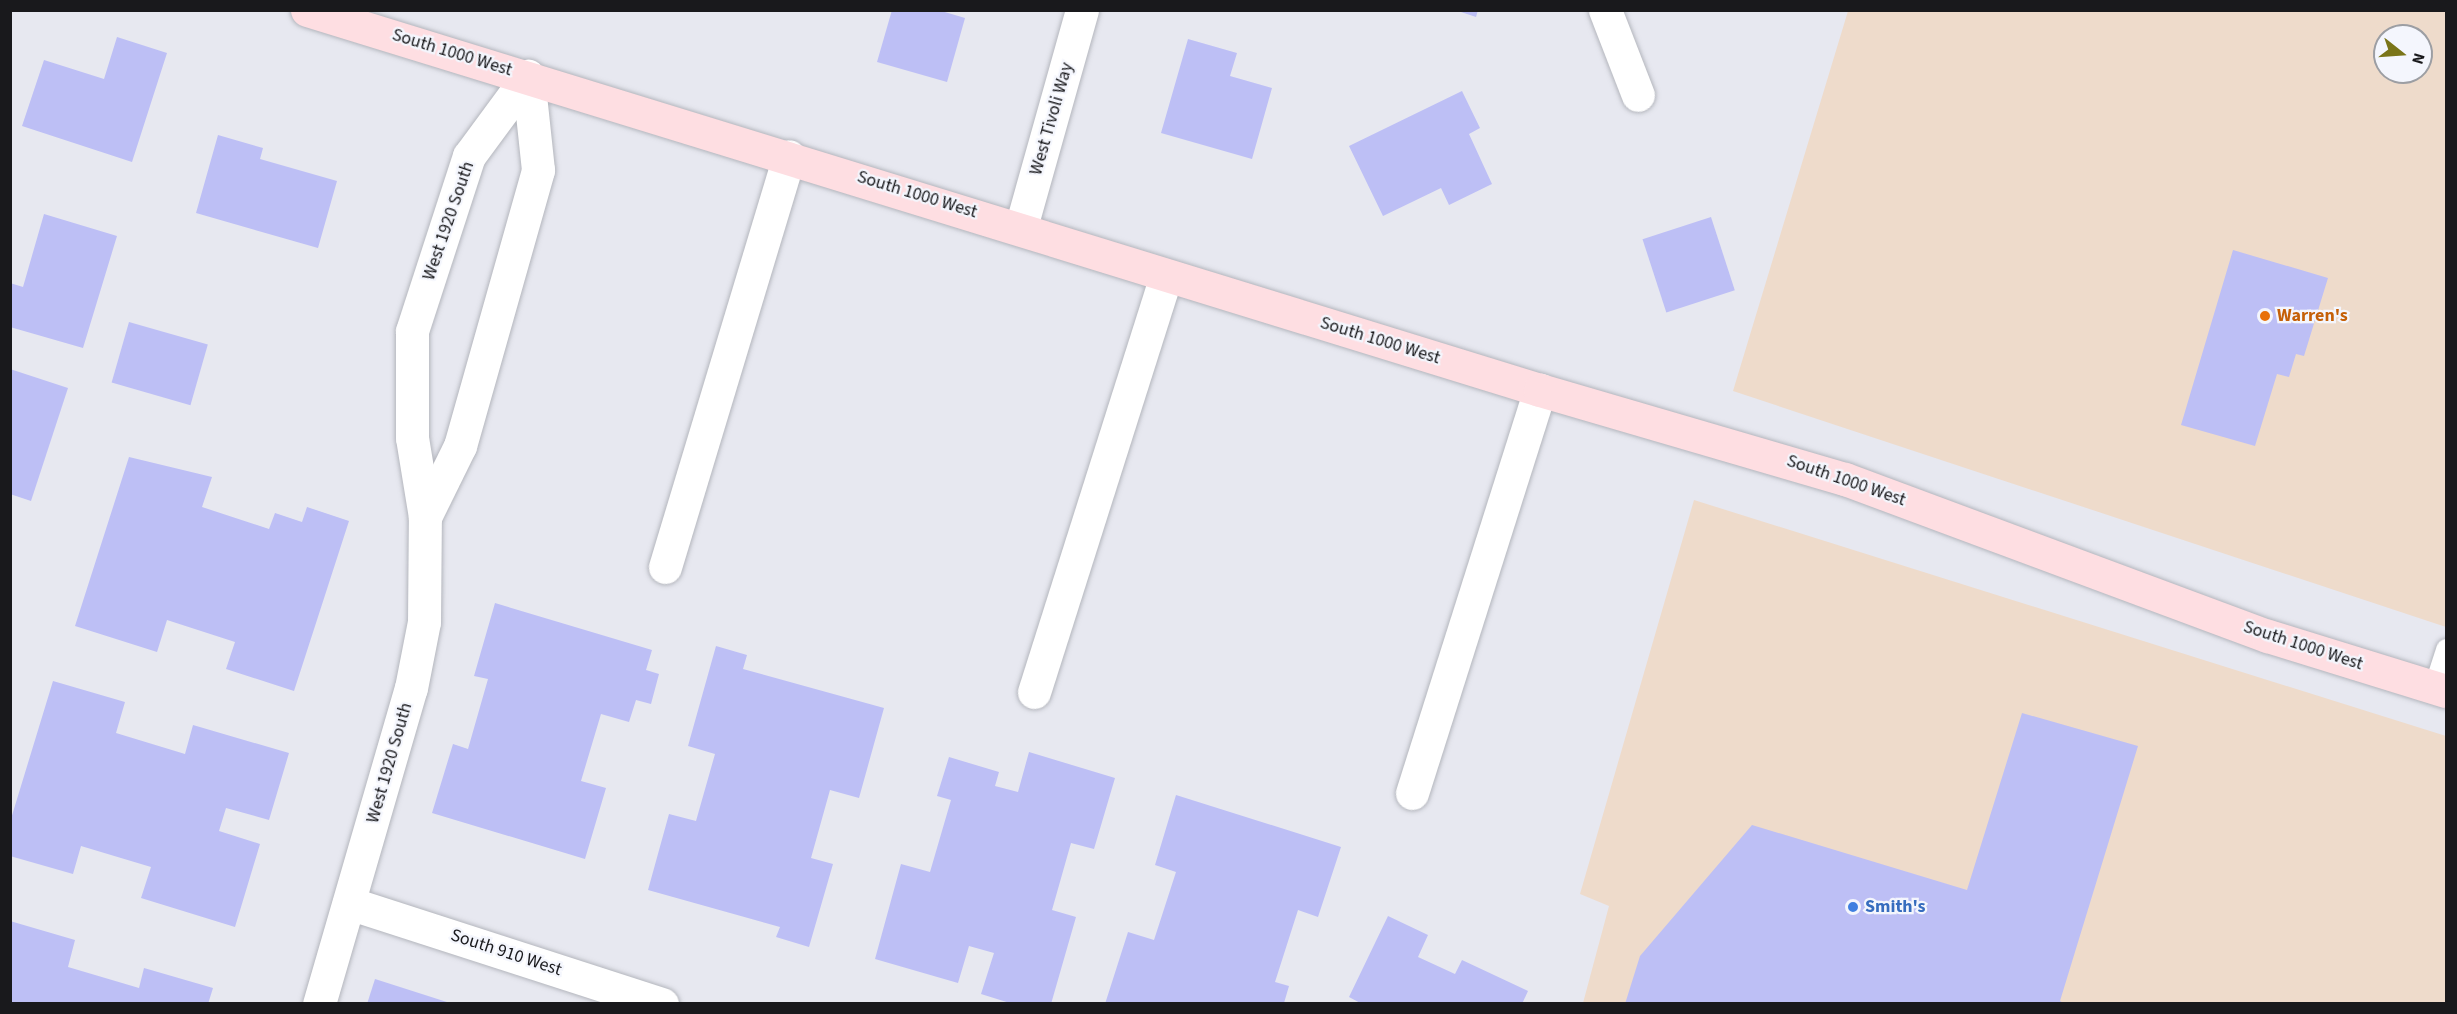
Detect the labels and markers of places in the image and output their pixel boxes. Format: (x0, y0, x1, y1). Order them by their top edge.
place label: Warren's (2277, 305, 2348, 327)
marker: Warren's (2258, 309, 2272, 323)
place label: Smith's (1865, 896, 1926, 918)
marker: Smith's (1846, 900, 1860, 914)

